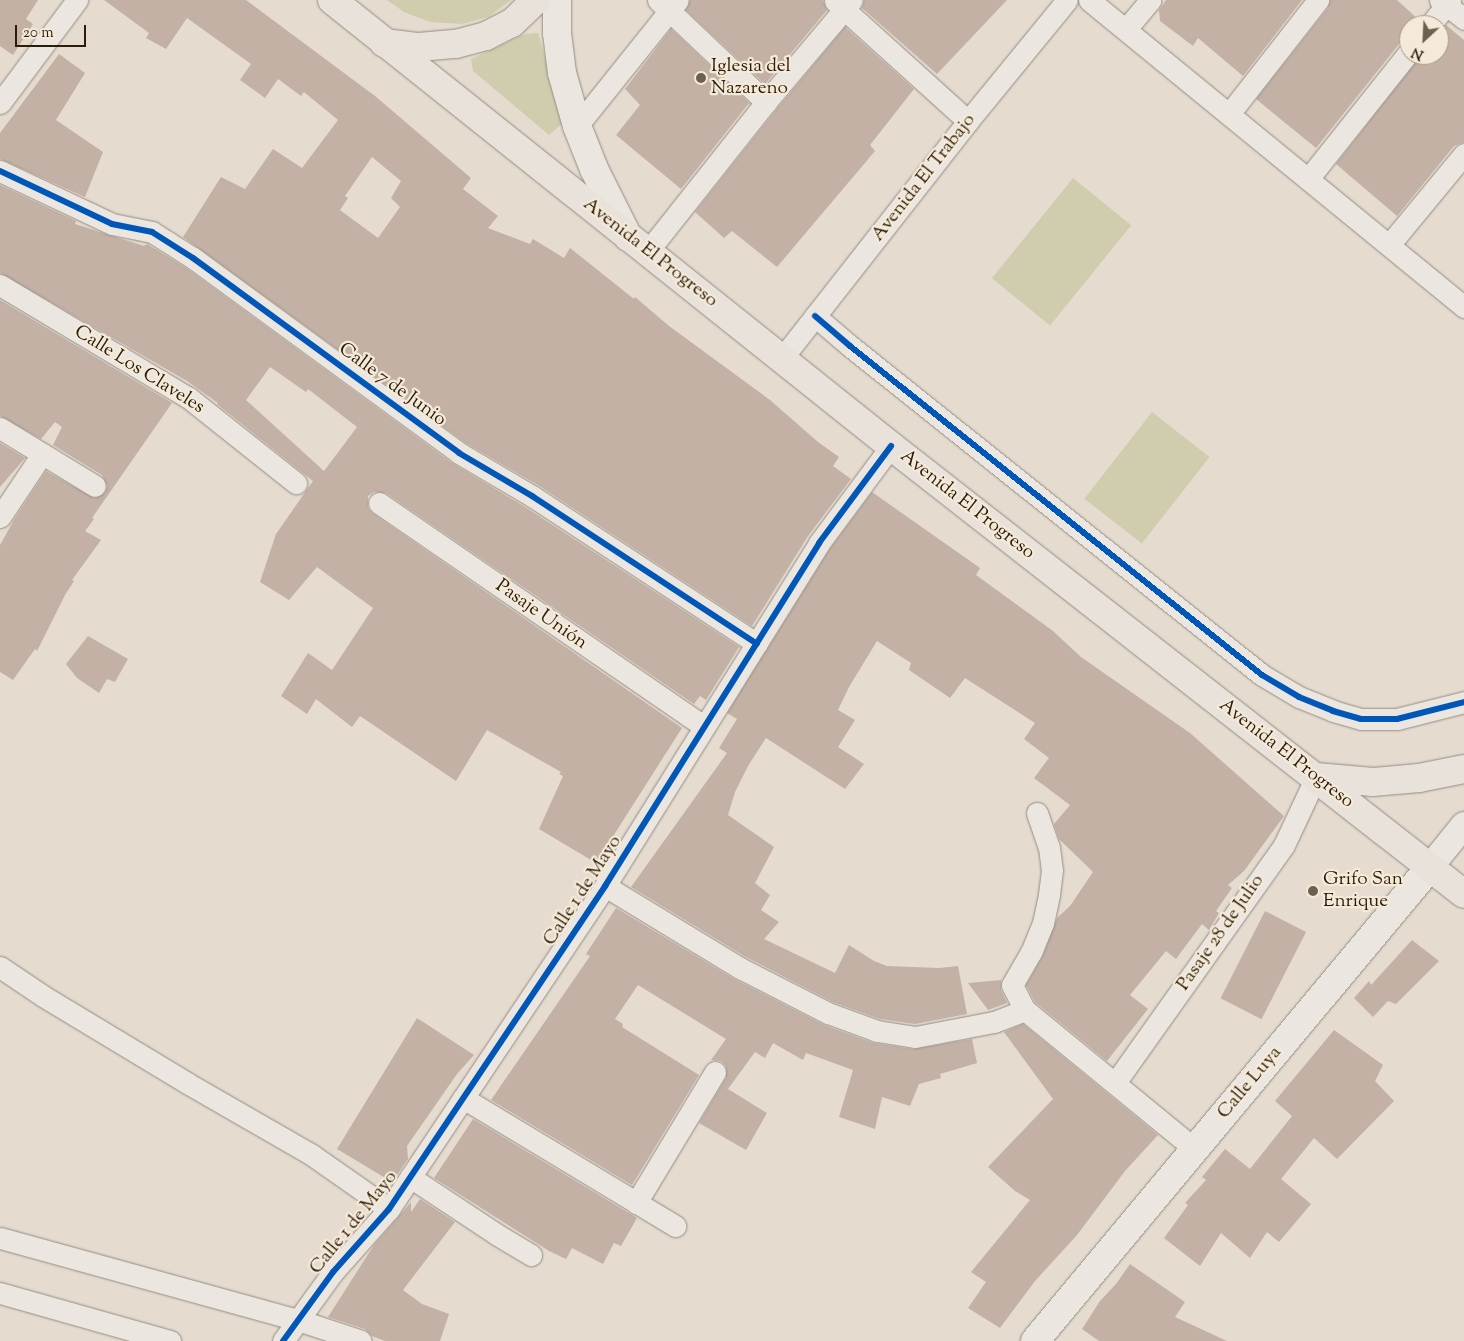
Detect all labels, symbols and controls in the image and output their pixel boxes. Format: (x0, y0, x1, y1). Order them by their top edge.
scale bar (18, 15, 89, 47)
north arrow (1399, 15, 1449, 65)
text: 20 m (23, 23, 54, 44)
text: N (1409, 41, 1427, 64)
place label: Iglesia del Nazareno (711, 56, 791, 100)
marker: Iglesia del Nazareno (695, 72, 707, 84)
street label: Avenida El Trabajo (867, 110, 981, 246)
street label: Avenida El Progreso (578, 193, 722, 313)
street label: Calle Los Claveles (70, 321, 208, 419)
street label: Calle 7 de Junio (334, 338, 450, 432)
street label: Avenida El Progreso (895, 445, 1039, 565)
street label: Pasaje Unión (491, 575, 591, 655)
street label: Avenida El Progreso (1214, 694, 1358, 814)
street label: Calle 1 de Mayo (539, 832, 627, 950)
place label: Grifo San Enrique (1323, 869, 1403, 913)
street label: Pasaje 28 de Julio (1172, 870, 1270, 996)
marker: Grifo San Enrique (1307, 885, 1319, 897)
street label: Calle Luya (1213, 1042, 1287, 1124)
street label: Calle 1 de Mayo (305, 1167, 403, 1279)

